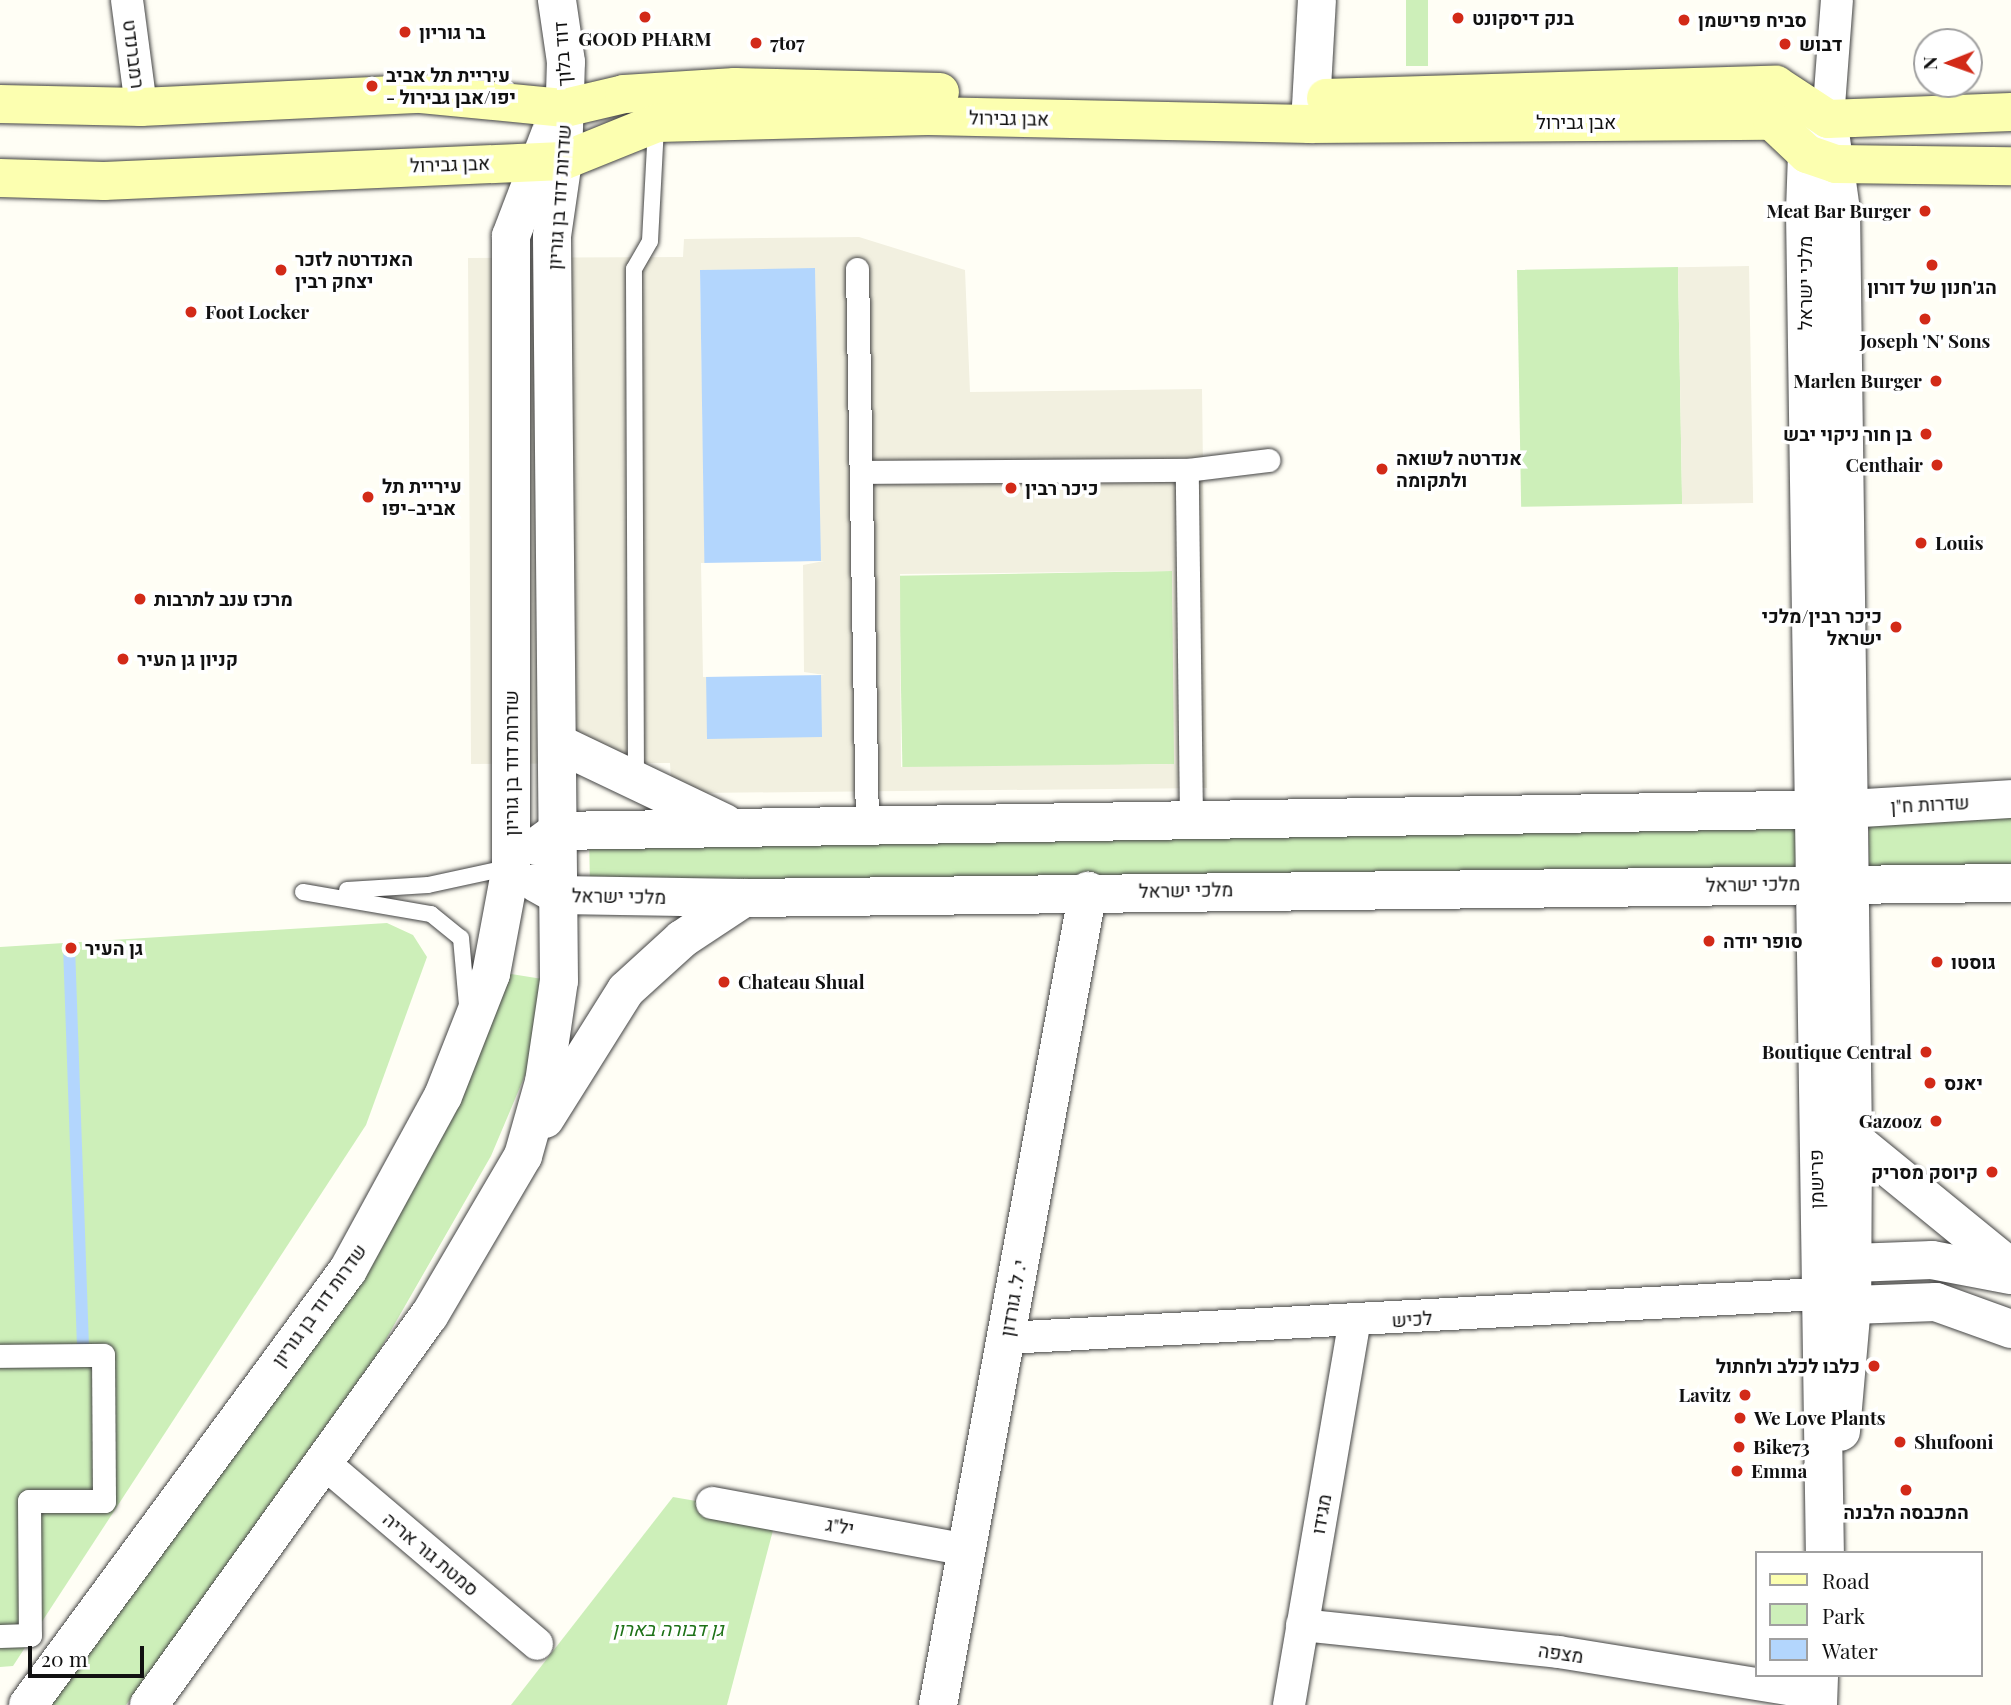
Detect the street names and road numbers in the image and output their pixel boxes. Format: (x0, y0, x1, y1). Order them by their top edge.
street label: רמברנדט (118, 18, 150, 90)
street label: דוד בלוך (548, 21, 576, 87)
street label: אבן גבירול (969, 106, 1049, 130)
street label: אבן גבירול (1536, 111, 1616, 133)
street label: שדרות דוד בן גוריון (543, 123, 575, 271)
street label: אבן גבירול (410, 151, 490, 177)
street label: מלכי ישראל (1794, 236, 1816, 330)
street label: שדרות דוד בן גוריון (500, 690, 522, 836)
street label: שדרות ח"ן (1890, 791, 1970, 817)
street label: מלכי ישראל (1706, 872, 1800, 896)
street label: מלכי ישראל (1139, 878, 1233, 902)
street label: מלכי ישראל (572, 884, 666, 908)
street label: פרישמן (1804, 1149, 1828, 1209)
street label: שדרות דוד בן גוריון (267, 1239, 371, 1371)
street label: י. ל. גורדון (995, 1258, 1031, 1338)
street label: לכיש (1391, 1306, 1433, 1332)
street label: מגידו (1306, 1492, 1336, 1536)
street label: סמטת גור אריה (379, 1507, 483, 1601)
street label: יל"ג (824, 1512, 856, 1540)
street label: מצפה (1537, 1639, 1585, 1667)

